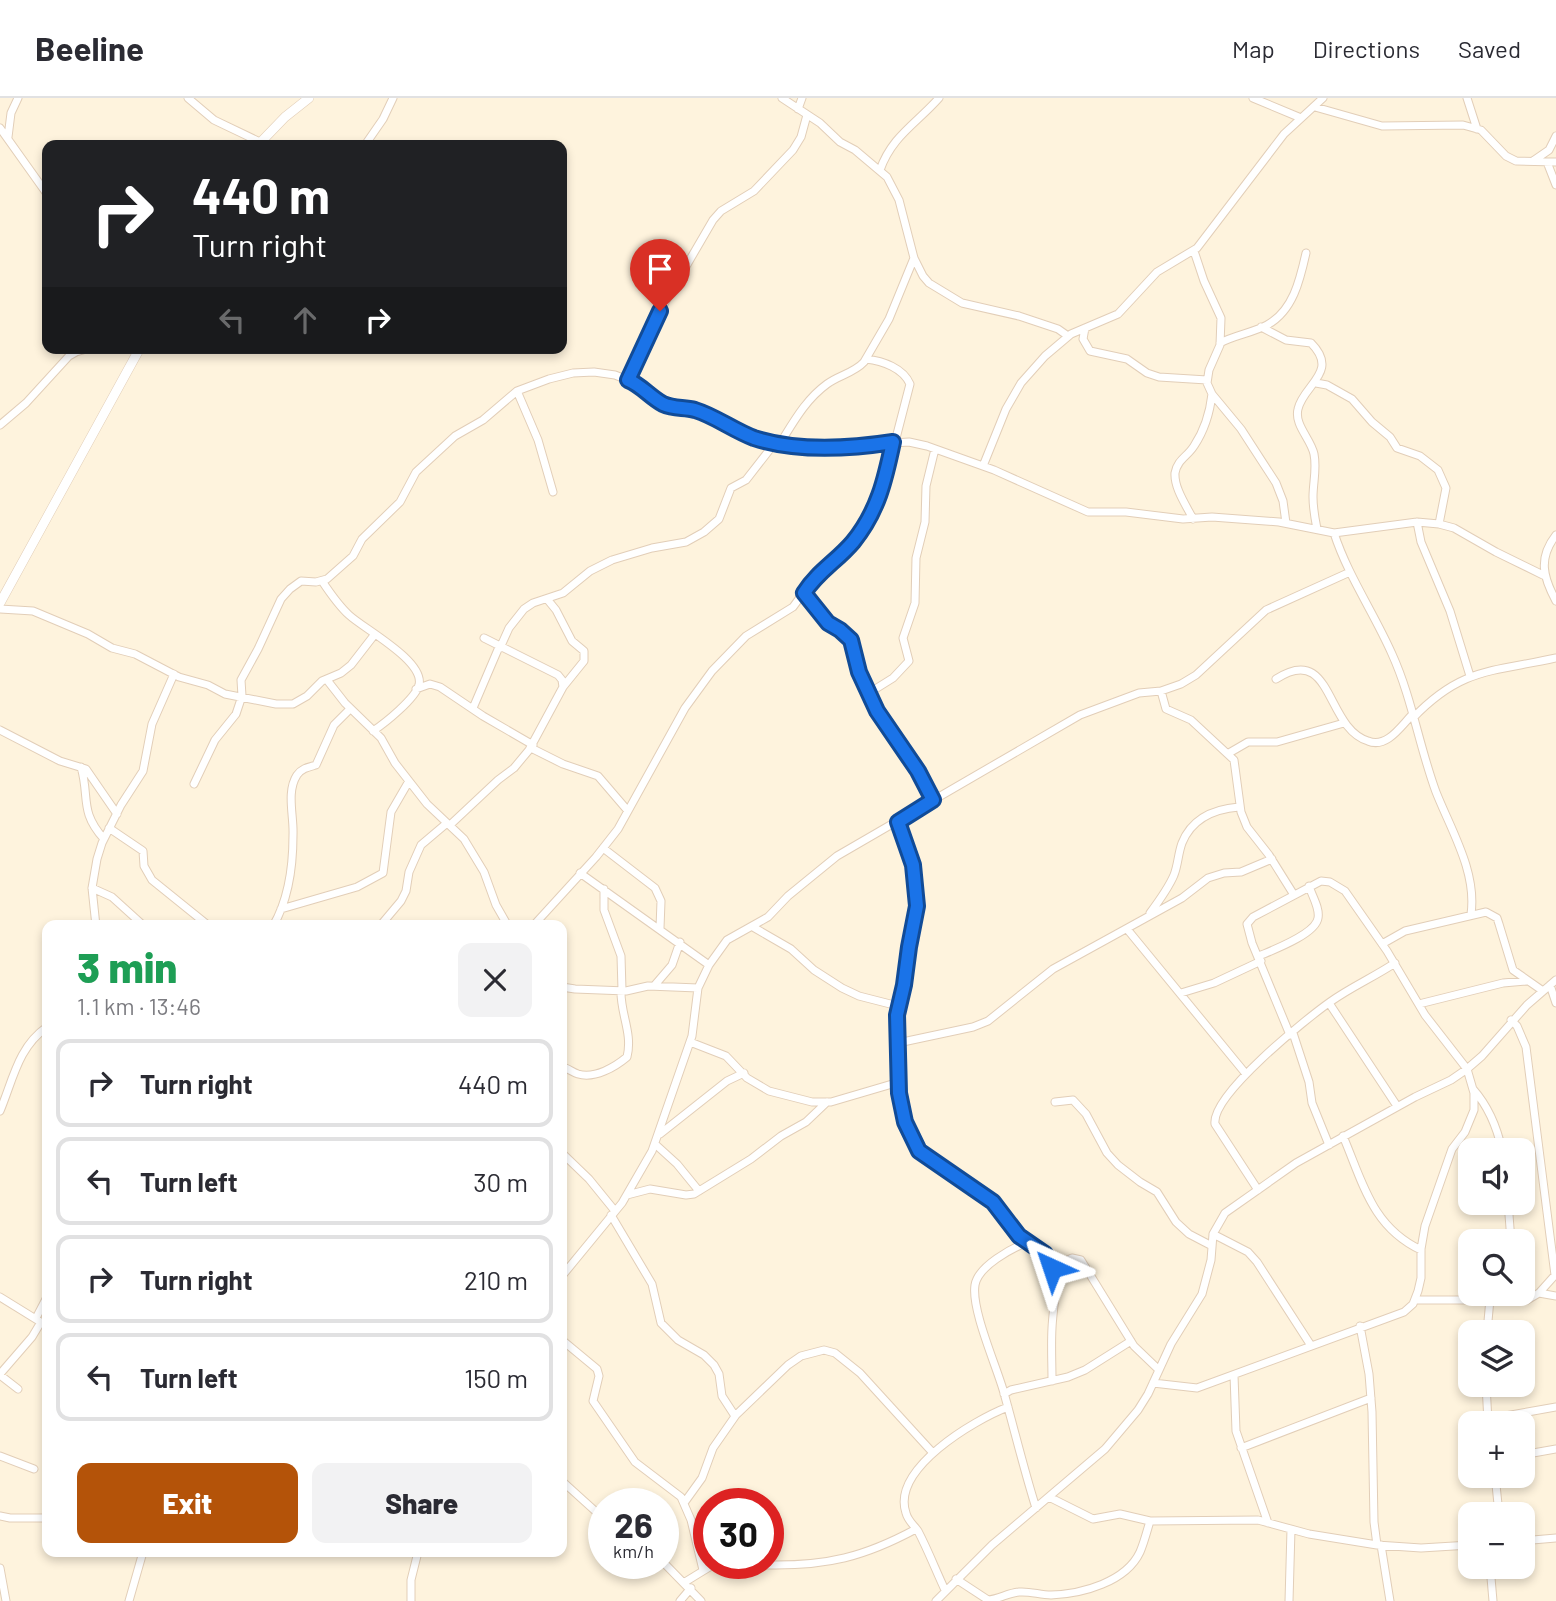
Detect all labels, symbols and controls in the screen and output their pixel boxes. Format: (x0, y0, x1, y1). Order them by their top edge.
text: Beeline (35, 28, 144, 68)
text: Map (1232, 34, 1275, 63)
text: Directions (1313, 34, 1420, 63)
text: Saved (1458, 34, 1521, 63)
text: 440 m (192, 165, 330, 224)
icon: right (77, 168, 168, 259)
text: Turn right (192, 225, 327, 263)
pin (630, 239, 690, 311)
icon: arrive (641, 250, 679, 288)
icon: left (213, 301, 251, 339)
icon: ahead (286, 301, 324, 339)
icon: right (359, 301, 397, 339)
text: 3 min (77, 941, 177, 991)
button: close (458, 943, 532, 1017)
text: 1.1 km · 13:46 (77, 992, 201, 1020)
icon: right (81, 1064, 119, 1102)
text: Turn right (140, 1068, 253, 1099)
text: 440 m (458, 1068, 528, 1099)
map controls (1458, 1138, 1535, 1579)
button: sound (1458, 1138, 1535, 1215)
icon: left (81, 1162, 119, 1200)
text: Turn left (140, 1166, 238, 1197)
text: 30 m (473, 1166, 528, 1197)
button: search (1458, 1229, 1535, 1306)
position arrow (1015, 1231, 1089, 1305)
icon: right (81, 1260, 119, 1298)
text: Turn right (140, 1264, 253, 1295)
text: 210 m (464, 1264, 528, 1295)
button: layers (1458, 1320, 1535, 1397)
icon: left (81, 1358, 119, 1396)
text: Turn left (140, 1362, 238, 1393)
text: 150 m (464, 1362, 528, 1393)
button: + (1458, 1411, 1535, 1488)
button: Exit (77, 1463, 298, 1543)
button: Share (312, 1463, 532, 1543)
speed limit sign: 30 (693, 1488, 784, 1579)
button: − (1458, 1502, 1535, 1579)
text: 26 (614, 1503, 653, 1545)
text: km/h (613, 1540, 654, 1562)

